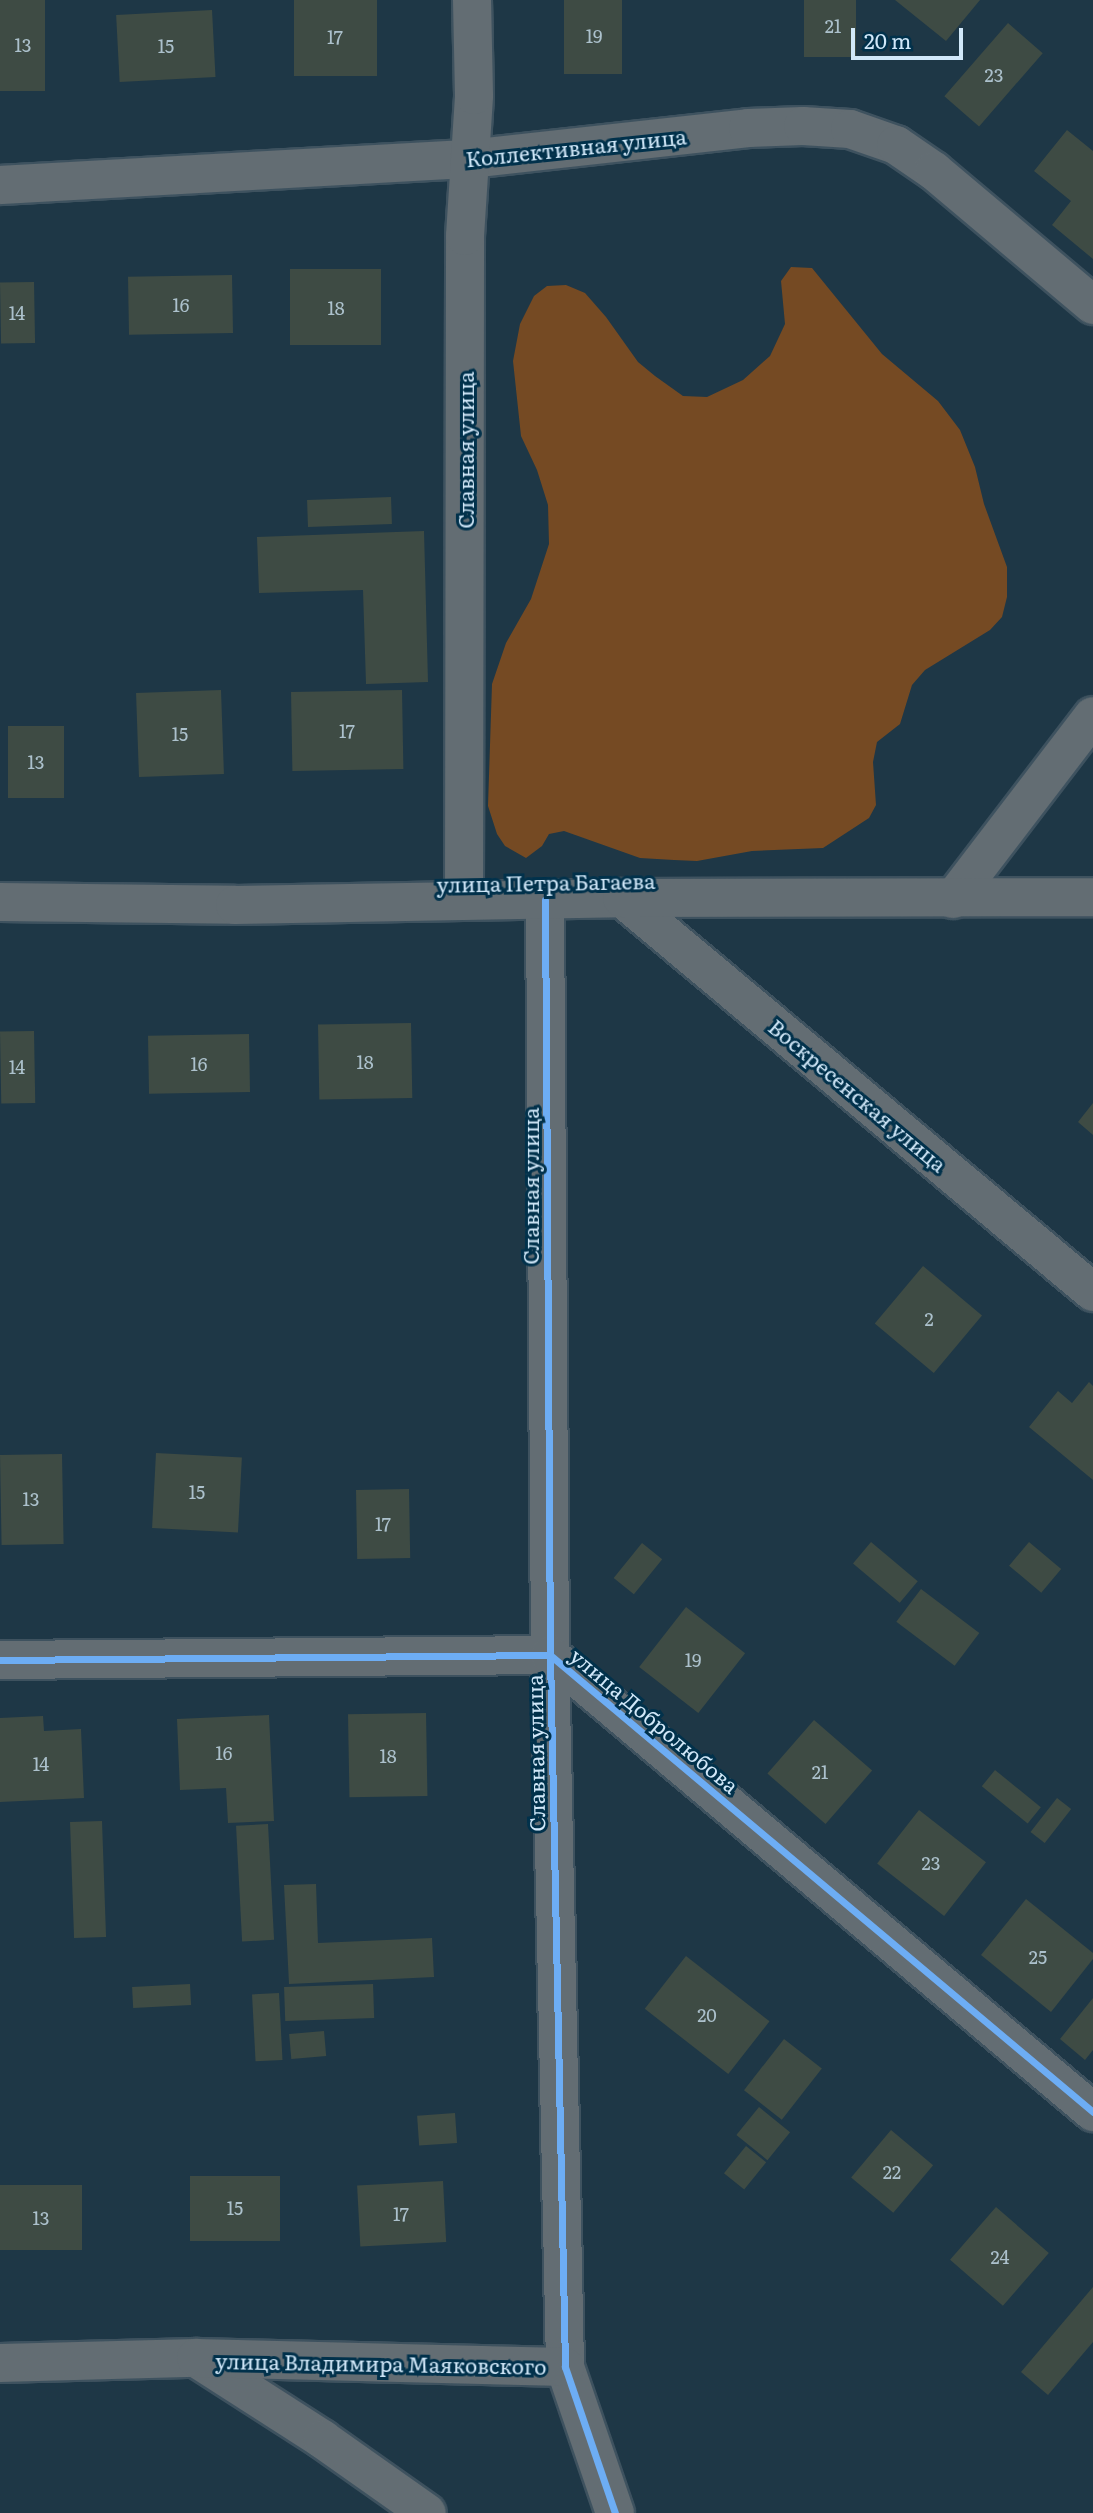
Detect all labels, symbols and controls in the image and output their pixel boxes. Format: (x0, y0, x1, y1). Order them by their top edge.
scale bar (855, 14, 967, 58)
house number: 21 (825, 15, 841, 37)
text: 20 m (864, 24, 911, 55)
house number: 19 (586, 25, 602, 47)
house number: 17 (327, 26, 343, 48)
house number: 13 (14, 34, 32, 56)
house number: 15 (158, 35, 174, 57)
house number: 23 (985, 64, 1003, 86)
street label: Коллективная улица (464, 123, 688, 171)
house number: 16 (173, 294, 189, 316)
house number: 18 (327, 297, 345, 319)
house number: 14 (9, 302, 25, 324)
street label: Славная улица (452, 371, 478, 529)
house number: 17 (339, 720, 355, 742)
house number: 15 (172, 723, 188, 745)
house number: 13 (27, 751, 45, 773)
street label: улица Петра Багаева (436, 867, 656, 897)
street label: Воскресенская улица (764, 1013, 952, 1177)
house number: 18 (356, 1051, 374, 1073)
house number: 16 (191, 1053, 207, 1075)
house number: 14 (9, 1056, 25, 1078)
street label: Славная улица (517, 1107, 543, 1265)
house number: 2 (924, 1308, 934, 1330)
house number: 15 (189, 1481, 205, 1503)
house number: 13 (22, 1488, 40, 1510)
house number: 17 (375, 1513, 391, 1535)
street label: улица Добролюбова (566, 1642, 744, 1798)
house number: 19 (685, 1649, 701, 1671)
street label: Славная улица (521, 1674, 549, 1832)
house number: 16 (216, 1742, 232, 1764)
house number: 18 (379, 1745, 397, 1767)
house number: 14 (33, 1753, 49, 1775)
house number: 21 (812, 1761, 828, 1783)
house number: 23 (922, 1852, 940, 1874)
house number: 25 (1029, 1946, 1047, 1968)
house number: 20 (697, 2004, 717, 2026)
house number: 22 (883, 2161, 901, 2183)
house number: 15 (227, 2197, 243, 2219)
house number: 17 (393, 2203, 409, 2225)
house number: 13 (32, 2207, 50, 2229)
house number: 24 (990, 2246, 1010, 2268)
street label: улица Владимира Маяковского (215, 2348, 547, 2378)

